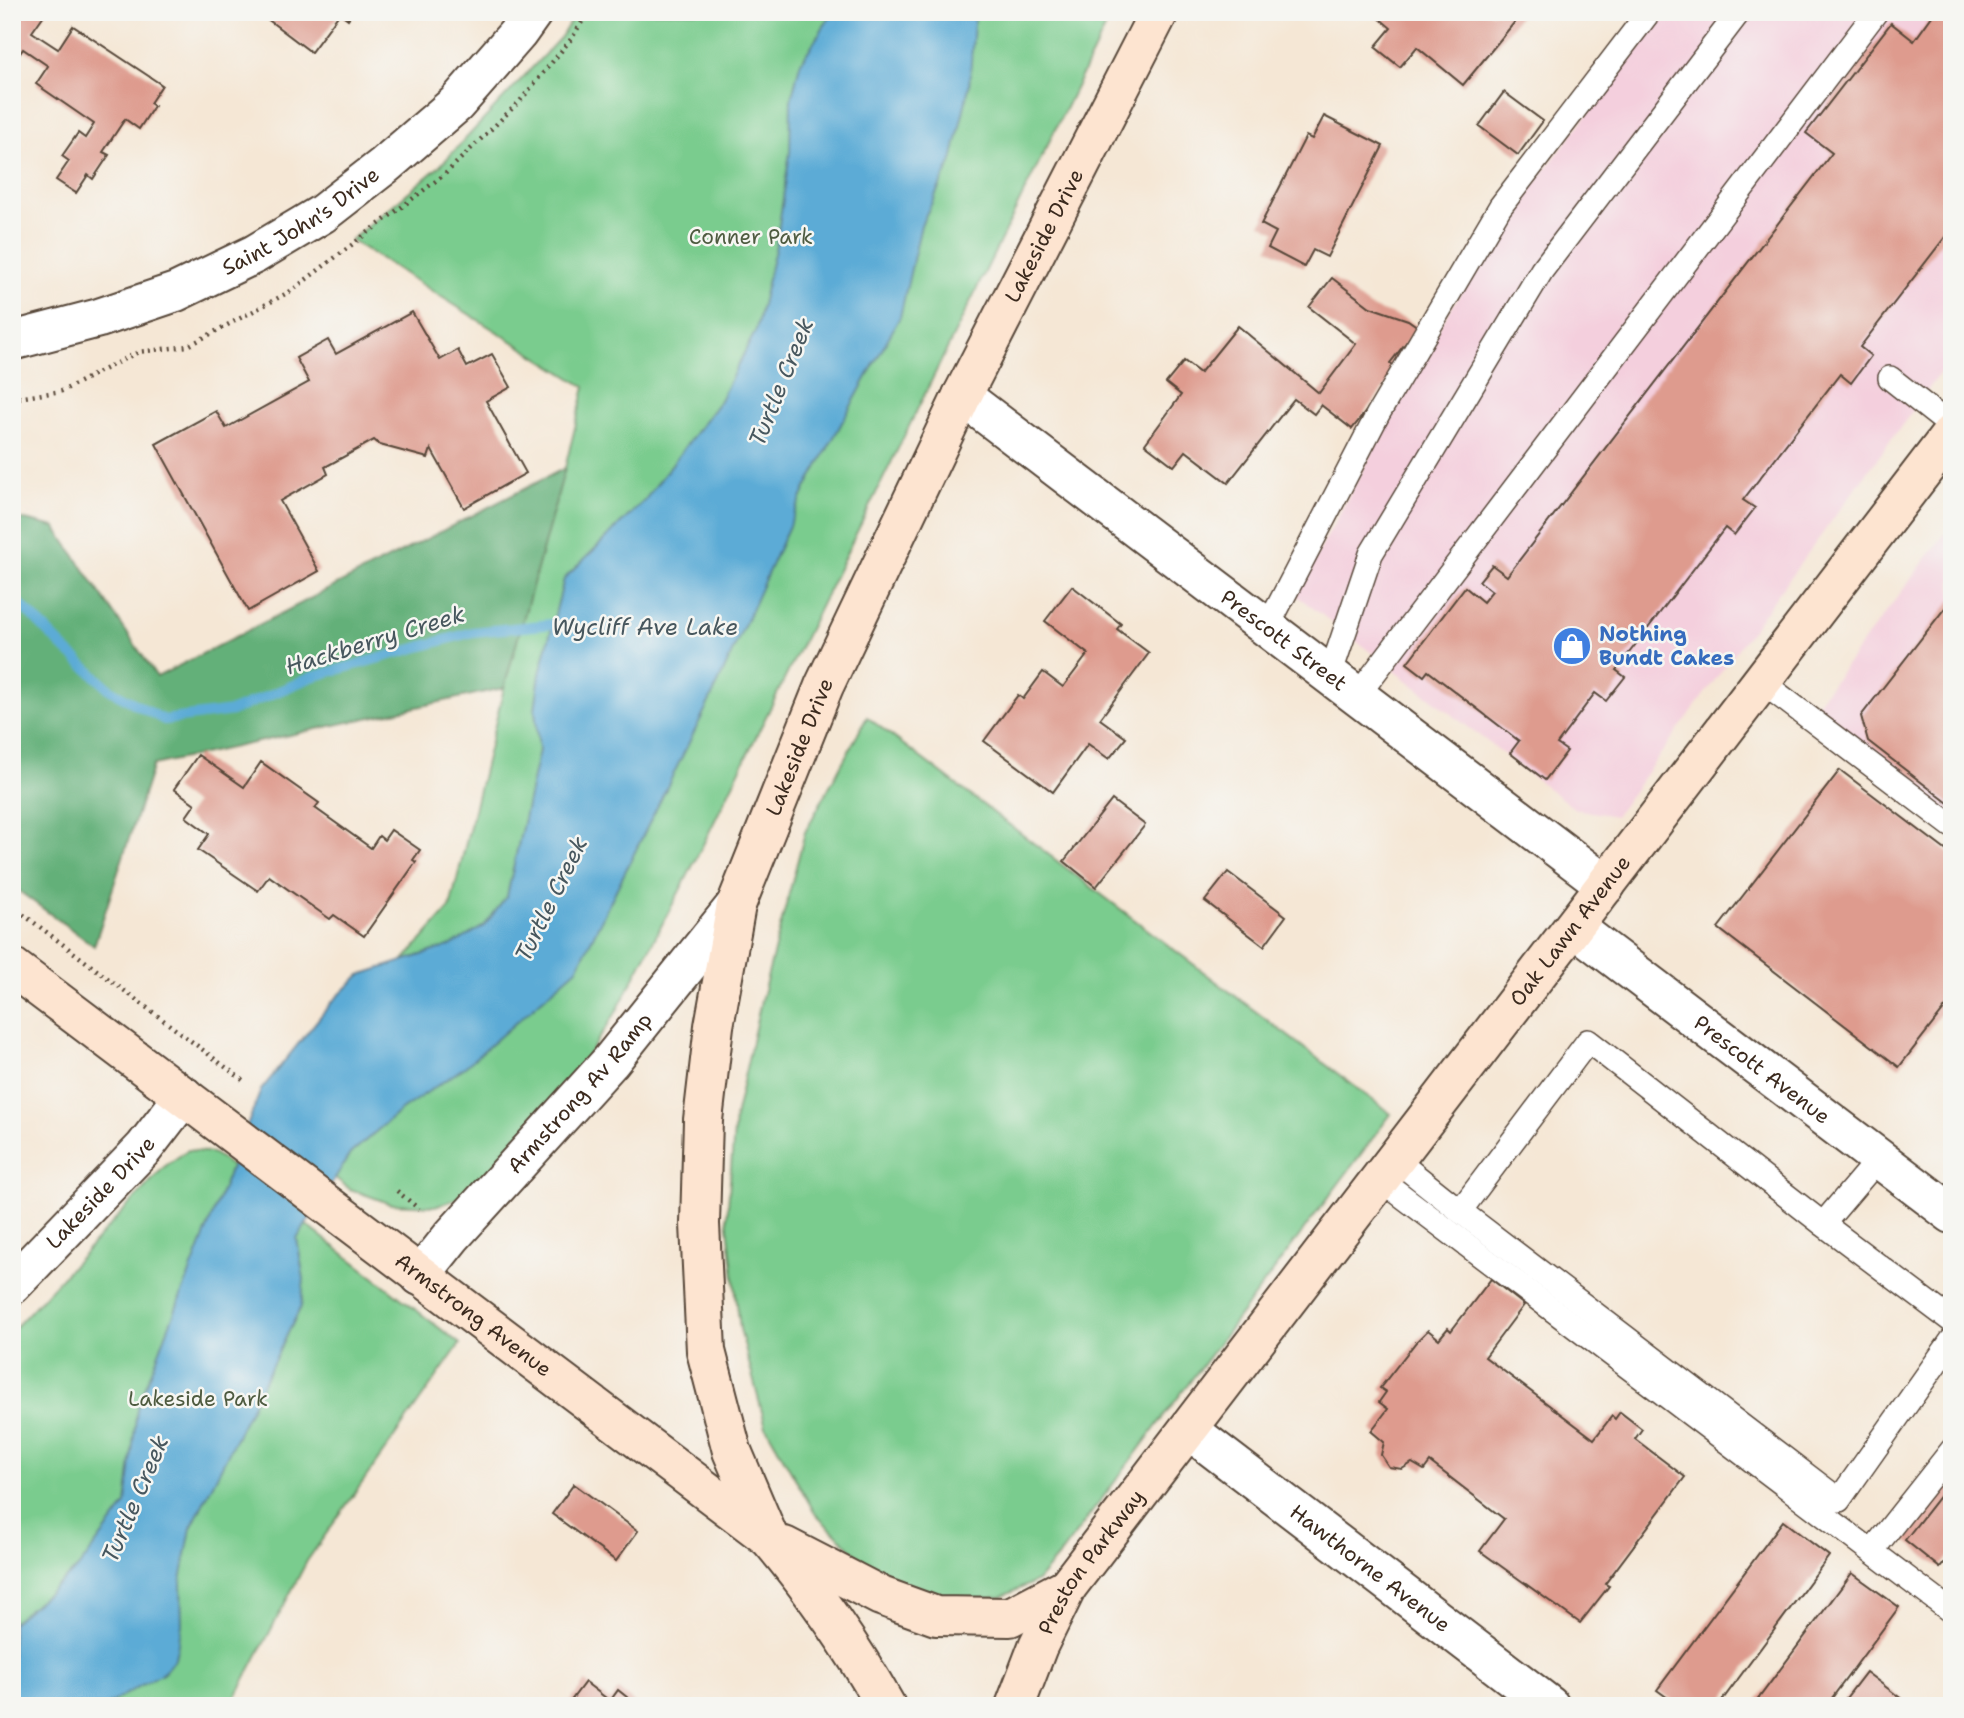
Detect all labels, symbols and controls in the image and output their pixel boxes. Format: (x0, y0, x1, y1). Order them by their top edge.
street label: Saint John's Drive (217, 161, 385, 282)
street label: Lakeside Drive (998, 164, 1090, 307)
park label: Conner Park (689, 223, 813, 251)
water label: Turtle Creek (742, 313, 820, 451)
street label: Prescott Street (1215, 583, 1353, 697)
water label: Hackberry Creek (282, 598, 468, 682)
water label: Wycliff Ave Lake (552, 612, 738, 642)
place label: Nothing Bundt Cakes (1599, 620, 1734, 672)
shop icon: Nothing Bundt Cakes (1551, 625, 1593, 667)
street label: Lakeside Drive (759, 673, 840, 820)
water label: Turtle Creek (508, 831, 594, 967)
street label: Oak Lawn Avenue (1503, 849, 1637, 1012)
street label: Armstrong Av Ramp (501, 1007, 658, 1180)
street label: Prescott Avenue (1688, 1009, 1836, 1131)
street label: Lakeside Drive (40, 1131, 162, 1255)
street label: Armstrong Avenue (389, 1247, 558, 1383)
park label: Lakeside Park (128, 1385, 268, 1413)
water label: Turtle Creek (95, 1431, 175, 1567)
street label: Preston Parkway (1032, 1484, 1151, 1639)
street label: Hawthorne Avenue (1284, 1498, 1456, 1639)

